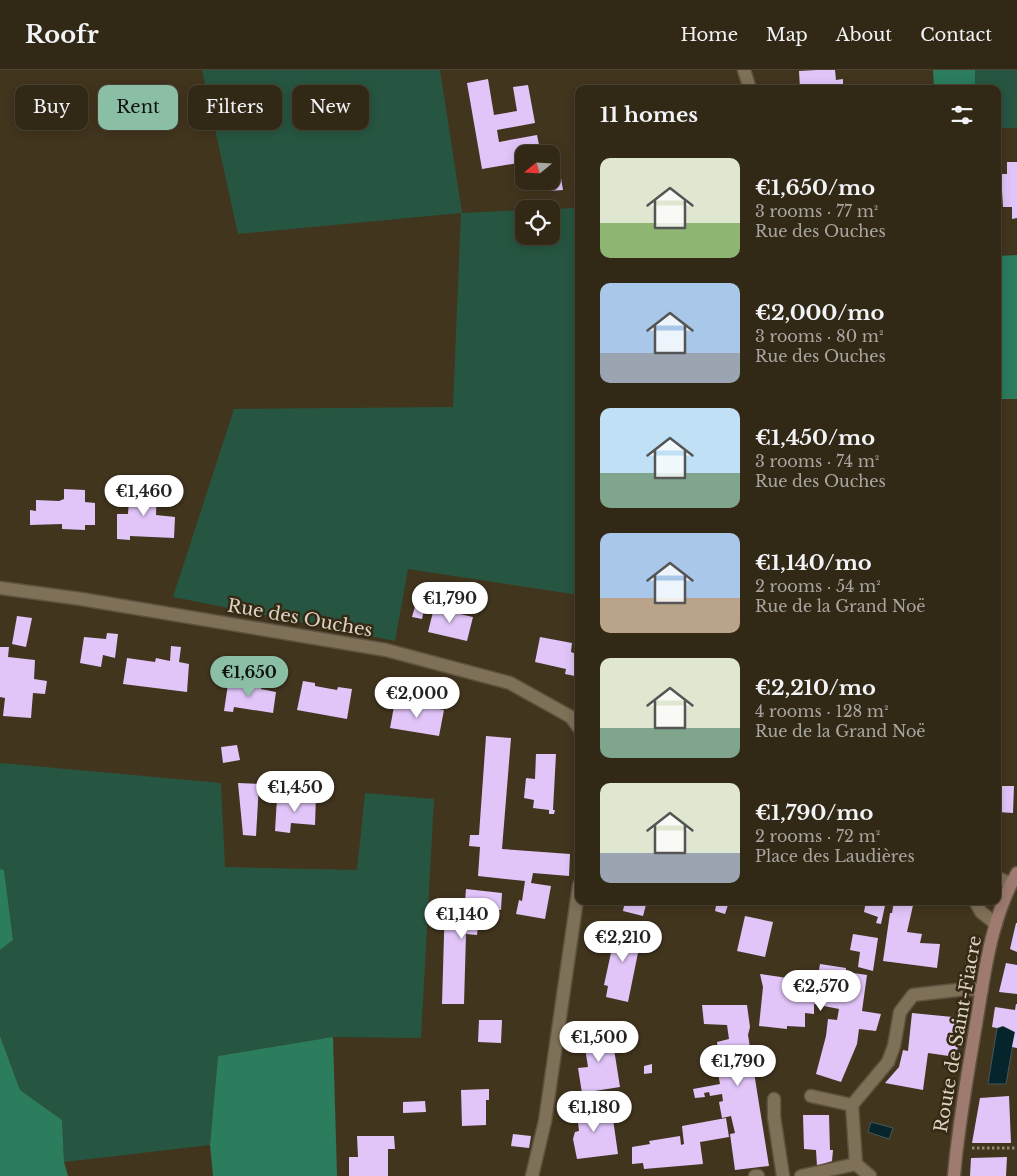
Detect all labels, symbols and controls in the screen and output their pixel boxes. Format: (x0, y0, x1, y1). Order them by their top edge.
text: Roofr (25, 20, 99, 49)
text: Home (680, 24, 738, 46)
text: Map (766, 24, 808, 46)
text: About (836, 24, 892, 46)
text: Contact (920, 24, 992, 46)
chip: Buy (15, 85, 88, 130)
chip: Rent (98, 85, 178, 130)
chip: Filters (188, 85, 282, 130)
chip: New (292, 85, 369, 130)
icon: filters (948, 101, 976, 129)
text: 11 homes (600, 102, 698, 128)
north arrow (515, 145, 560, 190)
map controls (515, 145, 560, 245)
text: €1,650/mo (755, 175, 875, 201)
icon: home (640, 178, 700, 238)
button: locate (515, 200, 560, 245)
text: 3 rooms · 77 m² (755, 201, 878, 221)
text: Rue des Ouches (755, 221, 886, 241)
text: €2,000/mo (755, 300, 884, 326)
icon: home (640, 303, 700, 363)
text: 3 rooms · 80 m² (755, 326, 883, 346)
text: Rue des Ouches (755, 346, 886, 366)
text: €1,450/mo (755, 425, 875, 451)
icon: home (640, 428, 700, 488)
text: 3 rooms · 74 m² (755, 451, 879, 471)
text: Rue des Ouches (755, 471, 886, 491)
pin: €1,460 (103, 474, 185, 517)
text: €1,460 (116, 481, 172, 501)
text: €1,140/mo (755, 550, 872, 576)
icon: home (640, 553, 700, 613)
text: 2 rooms · 54 m² (755, 576, 881, 596)
pin: €1,790 (409, 582, 491, 624)
text: €1,790 (423, 588, 477, 608)
street label: Rue des Ouches (226, 594, 374, 642)
text: Rue de la Grand Noë (755, 596, 926, 616)
pin: €1,650 (208, 656, 290, 698)
text: €1,650 (221, 662, 277, 682)
text: €2,210/mo (755, 675, 876, 701)
pin: €2,000 (376, 676, 458, 719)
icon: home (640, 678, 700, 738)
text: €2,000 (386, 683, 448, 703)
text: 4 rooms · 128 m² (755, 701, 889, 721)
text: Rue de la Grand Noë (755, 721, 926, 741)
pin: €1,450 (254, 770, 336, 813)
text: €1,450 (267, 777, 323, 797)
text: €1,790/mo (755, 800, 873, 826)
icon: home (640, 803, 700, 863)
text: 2 rooms · 72 m² (755, 826, 880, 846)
text: Place des Laudières (755, 846, 915, 866)
pin: €1,140 (421, 898, 503, 940)
text: €1,140 (435, 904, 489, 924)
pin: €2,210 (582, 920, 664, 963)
text: €2,210 (595, 927, 651, 947)
street label: Route de Saint-Fiacre (930, 934, 986, 1134)
pin: €2,570 (780, 970, 862, 1012)
text: €2,570 (793, 976, 849, 996)
pin: €1,500 (558, 1020, 640, 1063)
text: €1,500 (570, 1027, 628, 1047)
pin: €1,790 (697, 1044, 779, 1087)
text: €1,790 (711, 1051, 765, 1071)
pin: €1,180 (553, 1090, 635, 1133)
text: €1,180 (568, 1097, 620, 1117)

